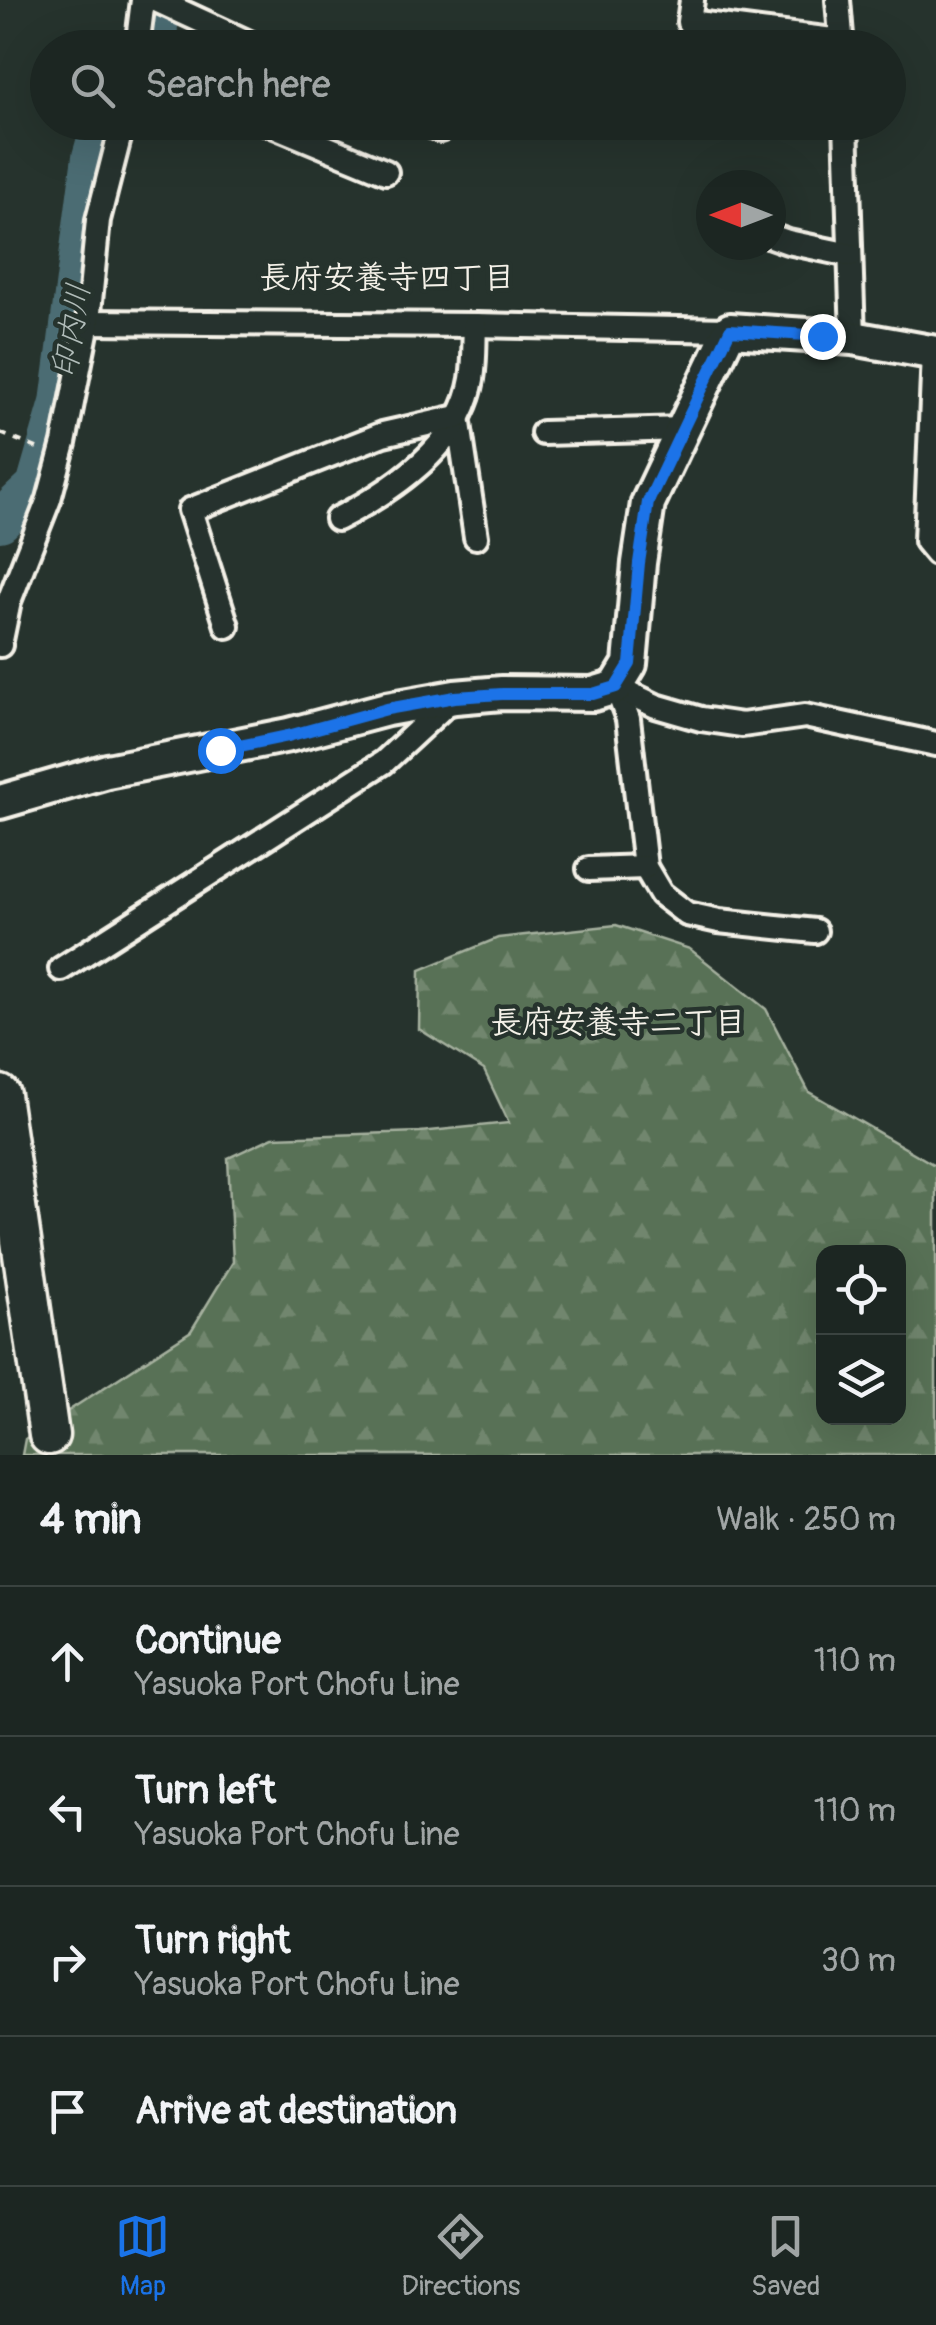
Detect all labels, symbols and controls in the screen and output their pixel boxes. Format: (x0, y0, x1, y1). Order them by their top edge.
search box (30, 30, 906, 140)
icon: search (65, 58, 120, 113)
text: Search here (145, 61, 331, 109)
north arrow (696, 170, 786, 260)
district label: 長府安養寺四丁目 (259, 258, 515, 298)
water label: 印内川 (45, 280, 99, 382)
route end (800, 314, 846, 360)
route start (198, 728, 244, 774)
district label: 長府安養寺二丁目 (490, 1003, 746, 1043)
map controls (816, 1245, 906, 1425)
button: locate (816, 1245, 906, 1335)
button: layers (816, 1335, 906, 1425)
text: 4 min (40, 1494, 142, 1546)
text: Walk · 250 m (716, 1500, 896, 1540)
text: Continue (135, 1617, 281, 1665)
icon: ahead (40, 1634, 95, 1689)
text: 110 m (814, 1641, 896, 1681)
text: Yasuoka Port Chofu Line (135, 1665, 459, 1705)
text: Turn left (135, 1767, 276, 1815)
icon: left (40, 1784, 95, 1839)
text: 110 m (814, 1791, 896, 1831)
text: Yasuoka Port Chofu Line (135, 1815, 459, 1855)
text: Turn right (135, 1917, 290, 1965)
icon: right (40, 1934, 95, 1989)
text: 30 m (821, 1941, 896, 1981)
text: Yasuoka Port Chofu Line (135, 1965, 459, 2005)
icon: arrive (40, 2084, 95, 2139)
text: Arrive at destination (135, 2087, 457, 2135)
tab: Map (115, 2209, 170, 2304)
tab: Directions (401, 2209, 520, 2304)
tab: Saved (751, 2209, 821, 2304)

